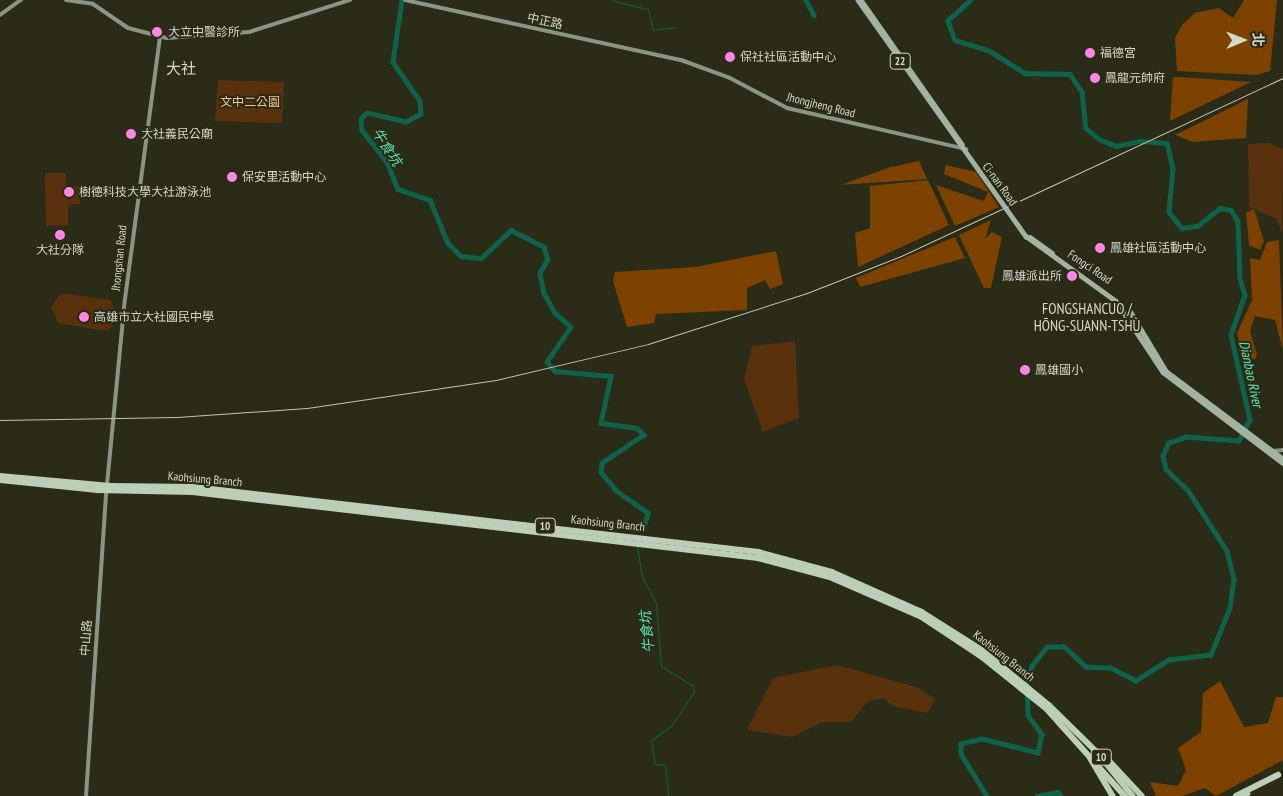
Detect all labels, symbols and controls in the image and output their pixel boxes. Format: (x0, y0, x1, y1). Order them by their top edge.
street label: 中正路 (526, 10, 564, 32)
north arrow (1218, 15, 1268, 65)
marker: 大立中醫診所 (150, 25, 164, 39)
place label: 大立中醫診所 (168, 25, 240, 39)
text: 北 (1249, 33, 1267, 47)
place label: 福德宮 (1100, 46, 1136, 60)
marker: 福德宮 (1084, 47, 1096, 59)
place label: 保社社區活動中心 (740, 50, 836, 64)
marker: 保社社區活動中心 (724, 51, 736, 63)
road number: 22 (889, 52, 911, 70)
district label: 大社 (166, 60, 196, 78)
place label: 鳳龍元帥府 (1105, 71, 1165, 85)
marker: 鳳龍元帥府 (1089, 72, 1101, 84)
street label: Jhongjheng Road (785, 90, 857, 120)
park label: 文中二公園 (220, 95, 280, 109)
water label: 牛食坑 (369, 125, 405, 169)
place label: 大社義民公廟 (141, 127, 213, 141)
marker: 大社義民公廟 (125, 128, 137, 140)
street label: Ci-nan Road (979, 160, 1021, 208)
place label: 保安里活動中心 (242, 170, 326, 184)
marker: 保安里活動中心 (226, 171, 238, 183)
place label: 樹德科技大學大社游泳池 (79, 185, 211, 199)
marker: 樹德科技大學大社游泳池 (63, 186, 75, 198)
street label: Jhongshan Road (108, 224, 130, 292)
marker: 大社分隊 (54, 229, 66, 241)
place label: 鳳雄社區活動中心 (1110, 241, 1206, 255)
marker: 鳳雄社區活動中心 (1094, 242, 1106, 254)
place label: 大社分隊 (36, 243, 84, 257)
street label: Fongci Road (1065, 247, 1115, 287)
place label: 鳳雄派出所 (1002, 269, 1062, 283)
marker: 鳳雄派出所 (1066, 270, 1078, 282)
district label: FONGSHANCUO / HŌNG-SUANN-TSHÙ (1024, 299, 1150, 334)
place label: 高雄市立大社國民中學 (94, 310, 214, 324)
marker: 高雄市立大社國民中學 (78, 311, 90, 323)
water label: Dianbao River (1236, 339, 1266, 409)
place label: 鳳雄國小 (1035, 363, 1083, 377)
marker: 鳳雄國小 (1019, 364, 1031, 376)
street label: Kaohsiung Branch (167, 469, 243, 489)
street label: Kaohsiung Branch (570, 512, 646, 534)
road number: 10 (534, 518, 556, 534)
water label: 牛食坑 (637, 610, 657, 654)
street label: 中山路 (78, 620, 94, 656)
street label: Kaohsiung Branch (970, 627, 1038, 685)
road number: 10 (1090, 749, 1112, 766)

